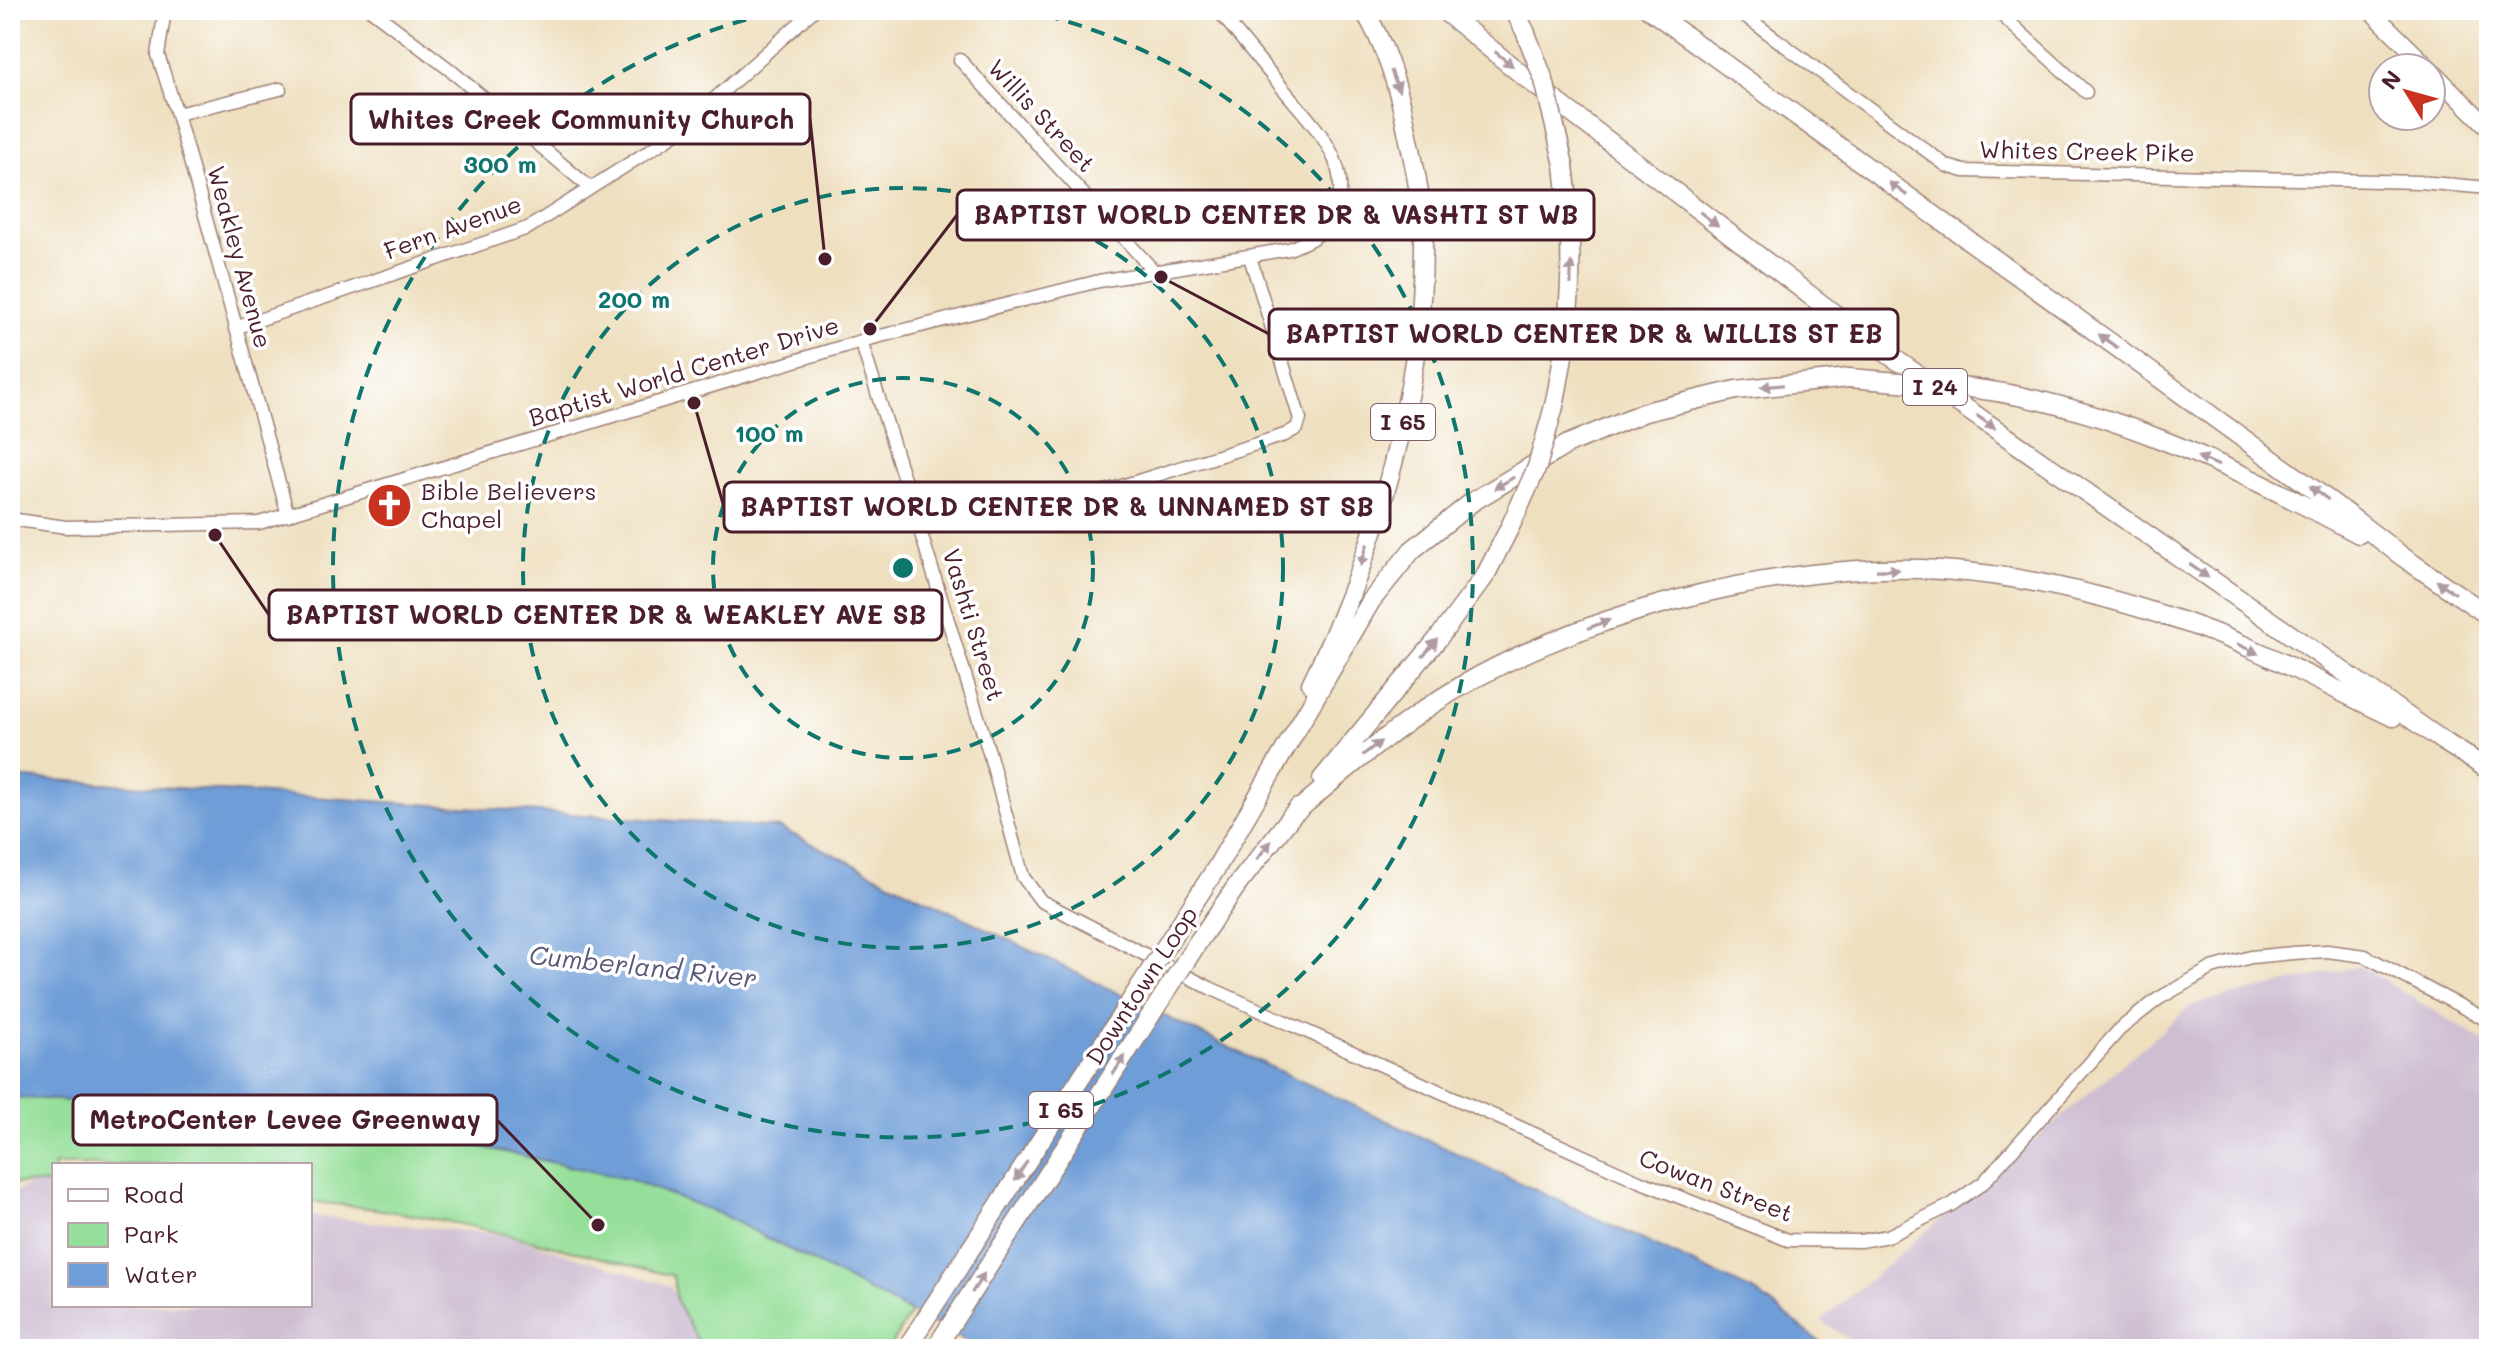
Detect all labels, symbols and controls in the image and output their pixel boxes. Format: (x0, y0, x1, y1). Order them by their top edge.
one-way arrow (1493, 51, 1514, 68)
street label: Willis Street (982, 52, 1102, 178)
north arrow (2367, 52, 2447, 132)
text: N (2374, 64, 2407, 95)
one-way arrow (1389, 69, 1402, 93)
callout: Whites Creek Community Church (351, 94, 810, 144)
text: Whites Creek Community Church (368, 102, 794, 136)
street label: Whites Creek Pike (1979, 133, 2195, 168)
text: 300 m (464, 148, 536, 179)
street label: Weakley Avenue (201, 162, 280, 351)
one-way arrow (1887, 182, 1908, 197)
street label: Fern Avenue (379, 187, 526, 266)
callout: BAPTIST WORLD CENTER DR & VASHTI ST WB (957, 190, 1594, 240)
text: BAPTIST WORLD CENTER DR & VASHTI ST WB (974, 197, 1578, 231)
one-way arrow (1699, 210, 1719, 226)
one-way arrow (1565, 260, 1577, 285)
text: 200 m (598, 283, 670, 314)
street label: Baptist World Center Drive (525, 309, 842, 433)
callout: BAPTIST WORLD CENTER DR & WILLIS ST EB (1269, 309, 1898, 359)
text: BAPTIST WORLD CENTER DR & WILLIS ST EB (1286, 316, 1882, 350)
one-way arrow (2098, 334, 2119, 349)
road number: I 24 (1903, 369, 1967, 405)
one-way arrow (1759, 380, 1784, 393)
road number: I 65 (1371, 404, 1435, 440)
one-way arrow (1976, 414, 1997, 429)
text: 100 m (734, 417, 804, 448)
one-way arrow (2196, 454, 2220, 467)
place label: Bible Believers Chapel (421, 475, 596, 534)
one-way arrow (1493, 476, 1515, 490)
church icon: Bible Believers Chapel (366, 482, 414, 530)
callout: BAPTIST WORLD CENTER DR & UNNAMED ST SB (724, 482, 1390, 532)
one-way arrow (2309, 486, 2330, 501)
text: BAPTIST WORLD CENTER DR & UNNAMED ST SB (740, 489, 1374, 523)
one-way arrow (1357, 543, 1369, 567)
street label: Vashti Street (937, 545, 1012, 704)
centre of rings (889, 554, 917, 582)
one-way arrow (2189, 563, 2210, 578)
one-way arrow (1876, 564, 1901, 577)
one-way arrow (2436, 580, 2457, 595)
callout: BAPTIST WORLD CENTER DR & WEAKLEY AVE SB (269, 590, 942, 640)
text: BAPTIST WORLD CENTER DR & WEAKLEY AVE SB (286, 597, 926, 631)
one-way arrow (1587, 617, 1611, 630)
one-way arrow (1421, 639, 1438, 659)
one-way arrow (2237, 642, 2260, 656)
one-way arrow (1362, 741, 1382, 757)
one-way arrow (1256, 840, 1272, 860)
street label: Downtown Loop (1078, 900, 1204, 1070)
water label: Cumberland River (528, 937, 759, 995)
one-way arrow (1111, 1054, 1125, 1076)
road number: I 65 (1029, 1092, 1093, 1128)
callout: MetroCenter Levee Greenway (73, 1095, 497, 1145)
text: MetroCenter Levee Greenway (89, 1102, 481, 1136)
street label: Cowan Street (1635, 1141, 1798, 1228)
one-way arrow (1014, 1160, 1029, 1181)
legend (52, 1163, 312, 1307)
text: Road (124, 1178, 184, 1209)
text: Park (124, 1218, 178, 1249)
text: Water (124, 1258, 198, 1289)
one-way arrow (970, 1273, 985, 1294)

